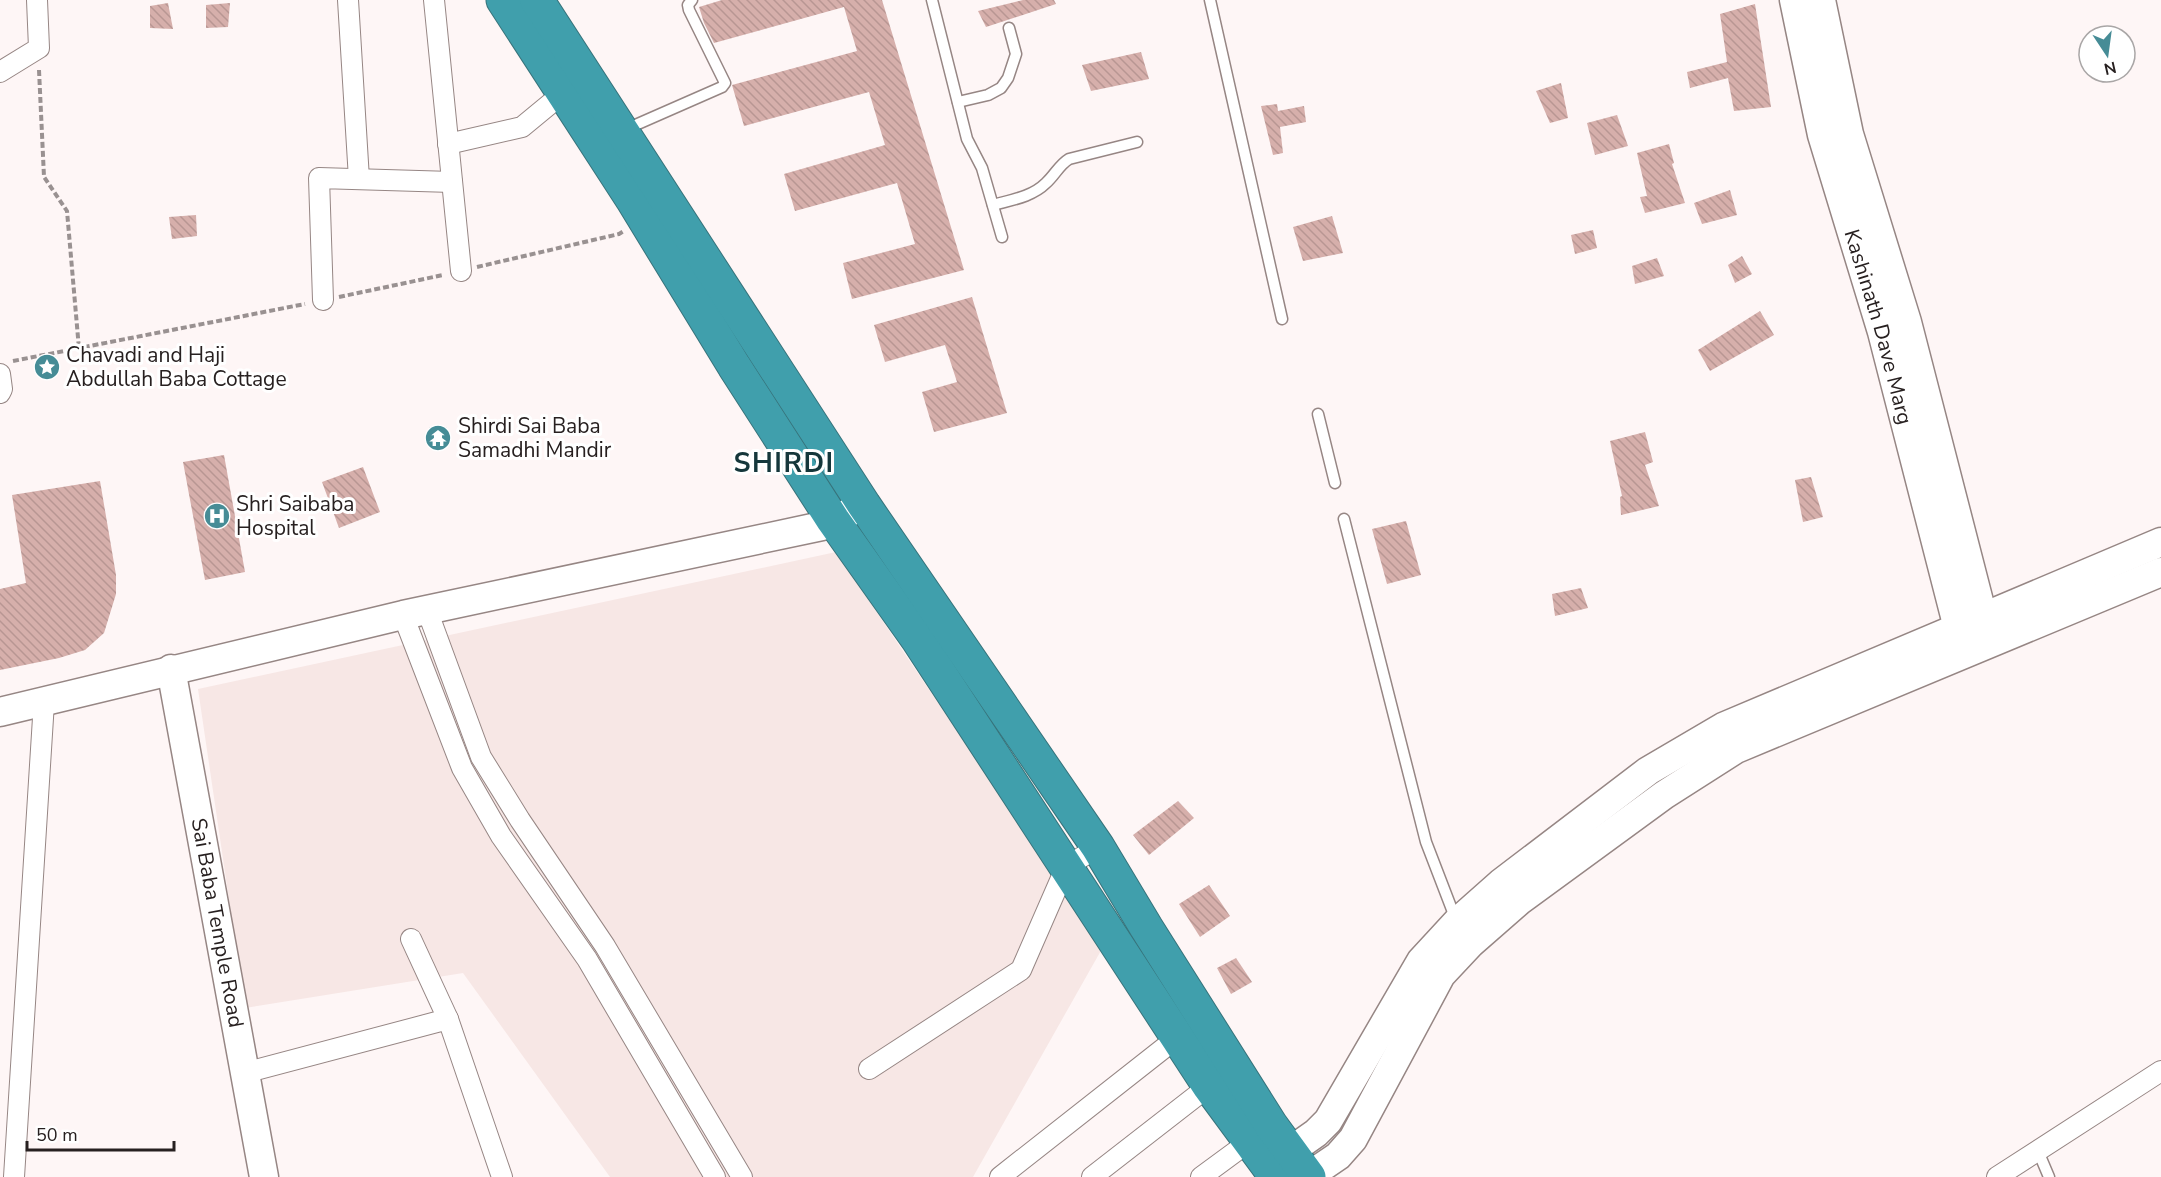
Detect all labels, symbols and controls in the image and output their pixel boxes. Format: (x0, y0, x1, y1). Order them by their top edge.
north arrow (2077, 24, 2137, 84)
text: N (2102, 56, 2118, 80)
street label: Kashinath Dave Marg (1838, 226, 1919, 428)
place label: Chavadi and Haji Abdullah Baba Cottage (66, 341, 287, 393)
place icon: Chavadi and Haji Abdullah Baba Cottage (32, 352, 62, 382)
place label: Shirdi Sai Baba Samadhi Mandir (458, 412, 612, 464)
temple icon: Shirdi Sai Baba Samadhi Mandir (423, 423, 453, 453)
district label: SHIRDI (733, 445, 835, 482)
place label: Shri Saibaba Hospital (236, 490, 354, 542)
hospital icon: Shri Saibaba Hospital (202, 501, 232, 531)
street label: Sai Baba Temple Road (185, 816, 250, 1030)
scale bar (27, 1114, 174, 1152)
text: 50 m (36, 1123, 78, 1147)

